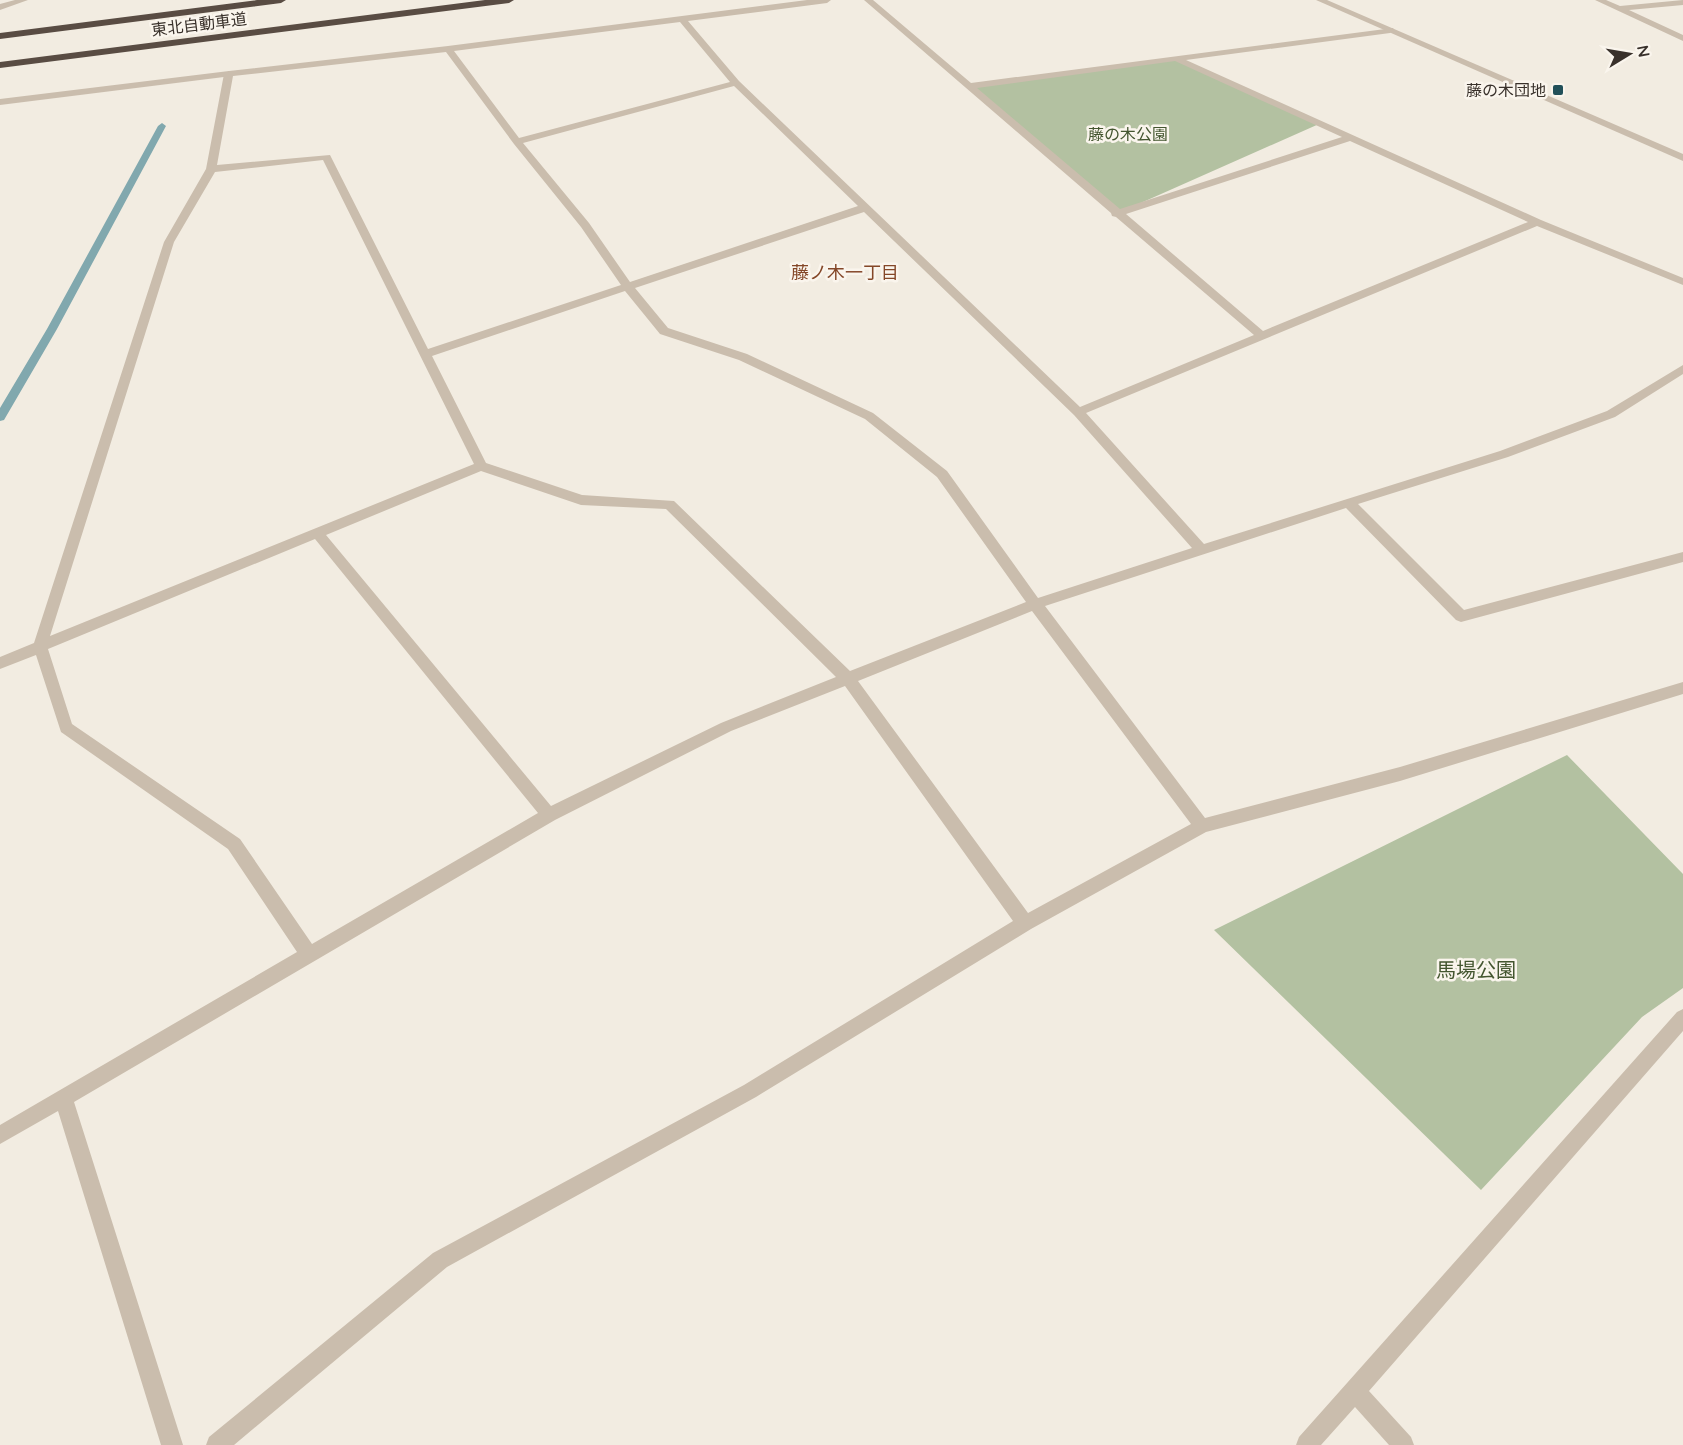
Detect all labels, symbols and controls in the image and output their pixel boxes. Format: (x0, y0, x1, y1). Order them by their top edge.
street label: 東北自動車道 (150, 8, 248, 40)
north arrow (1599, 24, 1659, 84)
text: N (1633, 43, 1655, 59)
place label: 藤の木団地 (1466, 80, 1546, 100)
marker: 藤の木団地 (1551, 83, 1565, 97)
park label: 藤の木公園 (1088, 124, 1168, 144)
district label: 藤ノ木一丁目 (791, 261, 899, 284)
park label: 馬場公園 (1436, 957, 1516, 982)

